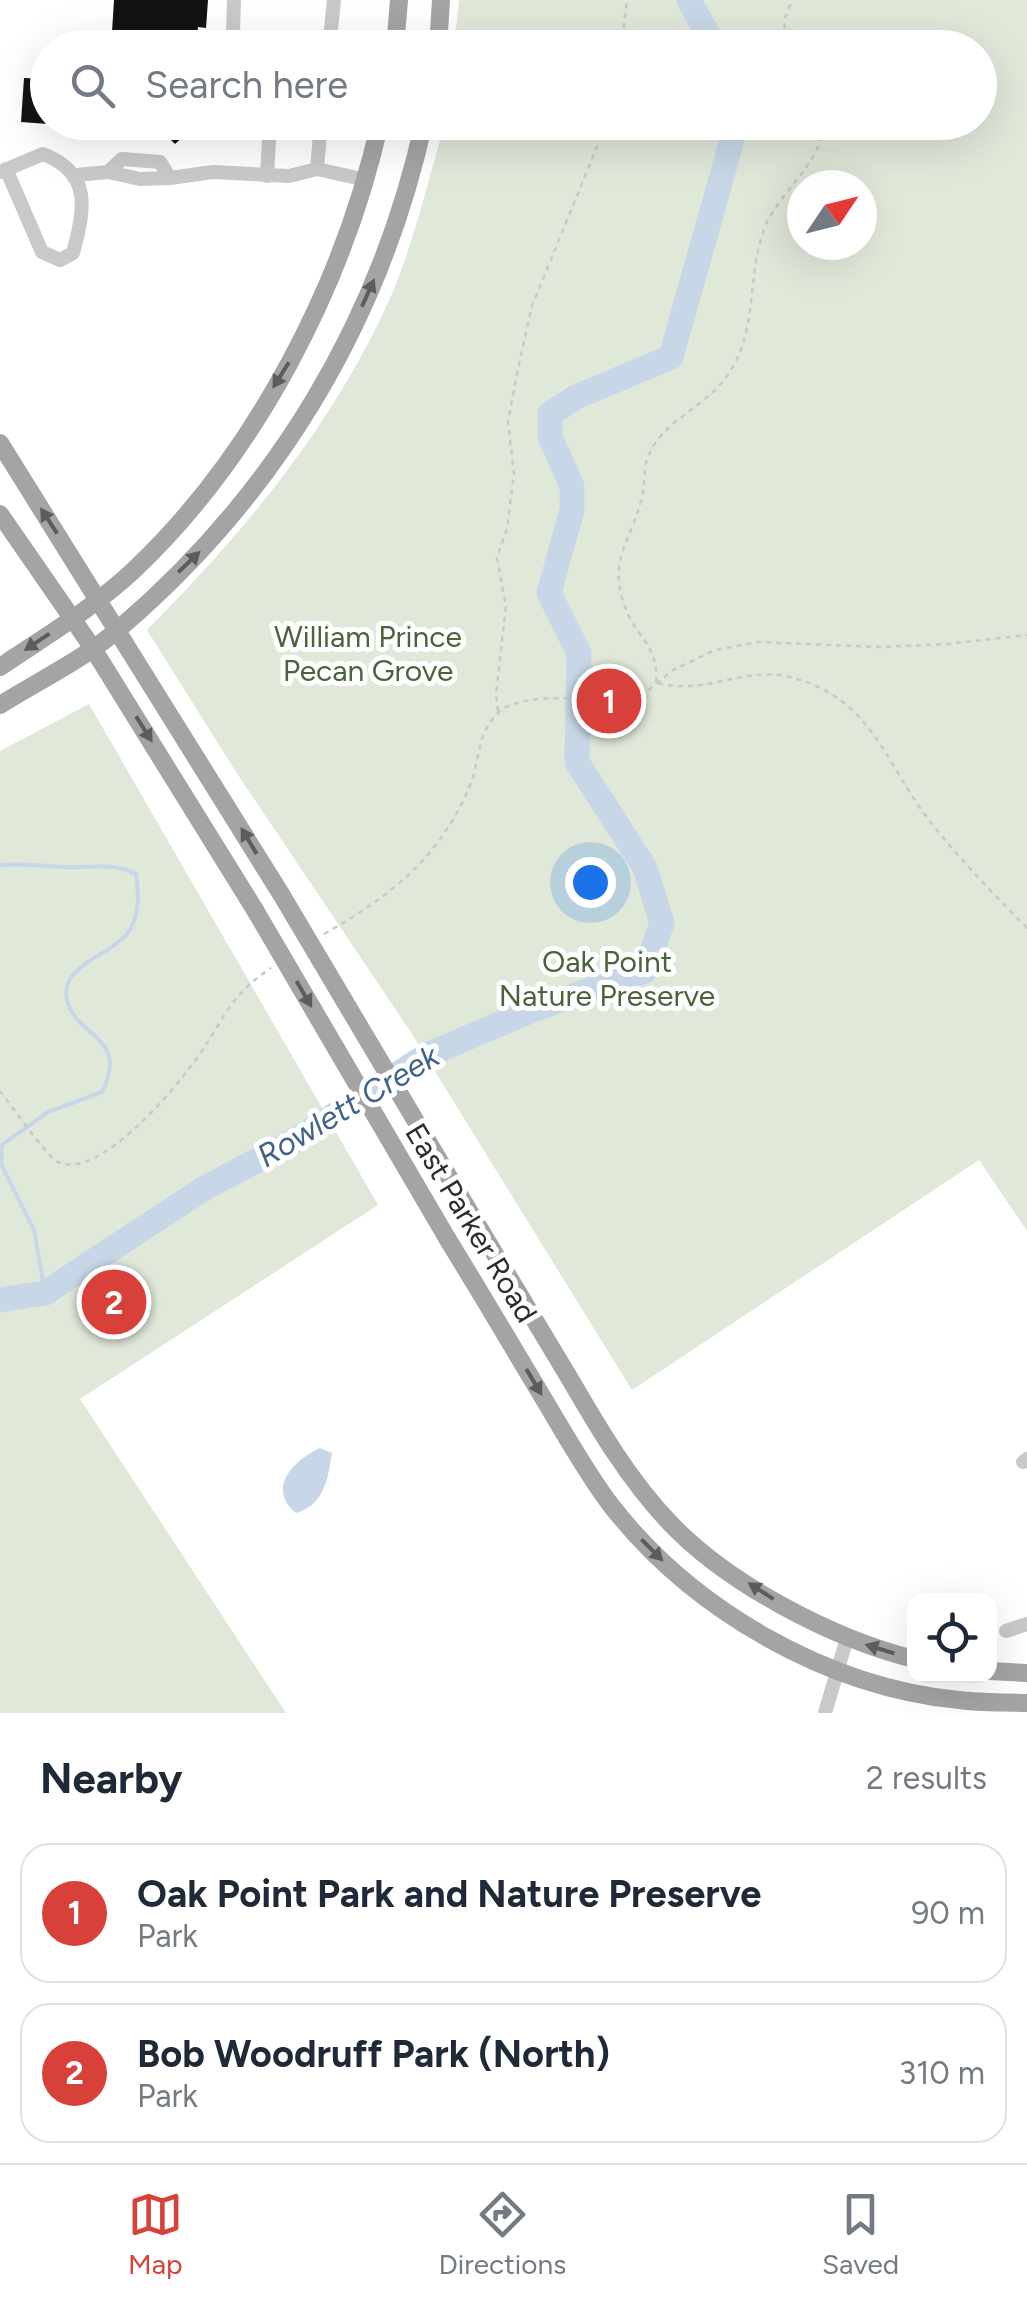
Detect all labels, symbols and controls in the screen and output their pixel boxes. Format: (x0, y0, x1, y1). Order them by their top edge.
search box (30, 30, 997, 140)
icon: search (65, 58, 120, 113)
text: Search here (145, 62, 348, 108)
north arrow (787, 170, 877, 260)
one-way arrow (360, 278, 376, 308)
one-way arrow (273, 361, 291, 389)
one-way arrow (40, 508, 58, 535)
one-way arrow (177, 551, 201, 574)
park label: William Prince Pecan Grove (274, 618, 462, 689)
one-way arrow (24, 632, 51, 650)
pin: 1 (576, 664, 642, 738)
one-way arrow (134, 716, 153, 743)
one-way arrow (241, 827, 258, 855)
your location (565, 857, 616, 908)
park label: Oak Point Nature Preserve (499, 943, 715, 1014)
one-way arrow (295, 980, 313, 1008)
water label: Rowlett Creek (250, 1036, 447, 1175)
street label: East Parker Road (397, 1117, 545, 1329)
pin: 2 (82, 1264, 146, 1340)
one-way arrow (525, 1368, 542, 1396)
one-way arrow (640, 1537, 664, 1561)
one-way arrow (748, 1583, 775, 1601)
map controls (907, 1593, 997, 1683)
button: locate (907, 1593, 997, 1683)
one-way arrow (865, 1641, 895, 1656)
text: Nearby (40, 1753, 182, 1804)
text: 2 results (866, 1759, 987, 1797)
text: Oak Point Park and Nature Preserve (137, 1871, 761, 1917)
text: 1 (68, 1894, 81, 1932)
text: 90 m (911, 1894, 985, 1932)
text: Park (137, 1917, 198, 1955)
text: Bob Woodruff Park (North) (137, 2031, 610, 2077)
text: 2 (65, 2054, 84, 2092)
text: 310 m (899, 2054, 985, 2092)
text: Park (137, 2077, 198, 2115)
tab: Map (128, 2187, 183, 2281)
tab: Directions (439, 2187, 566, 2281)
tab: Saved (822, 2187, 899, 2281)

